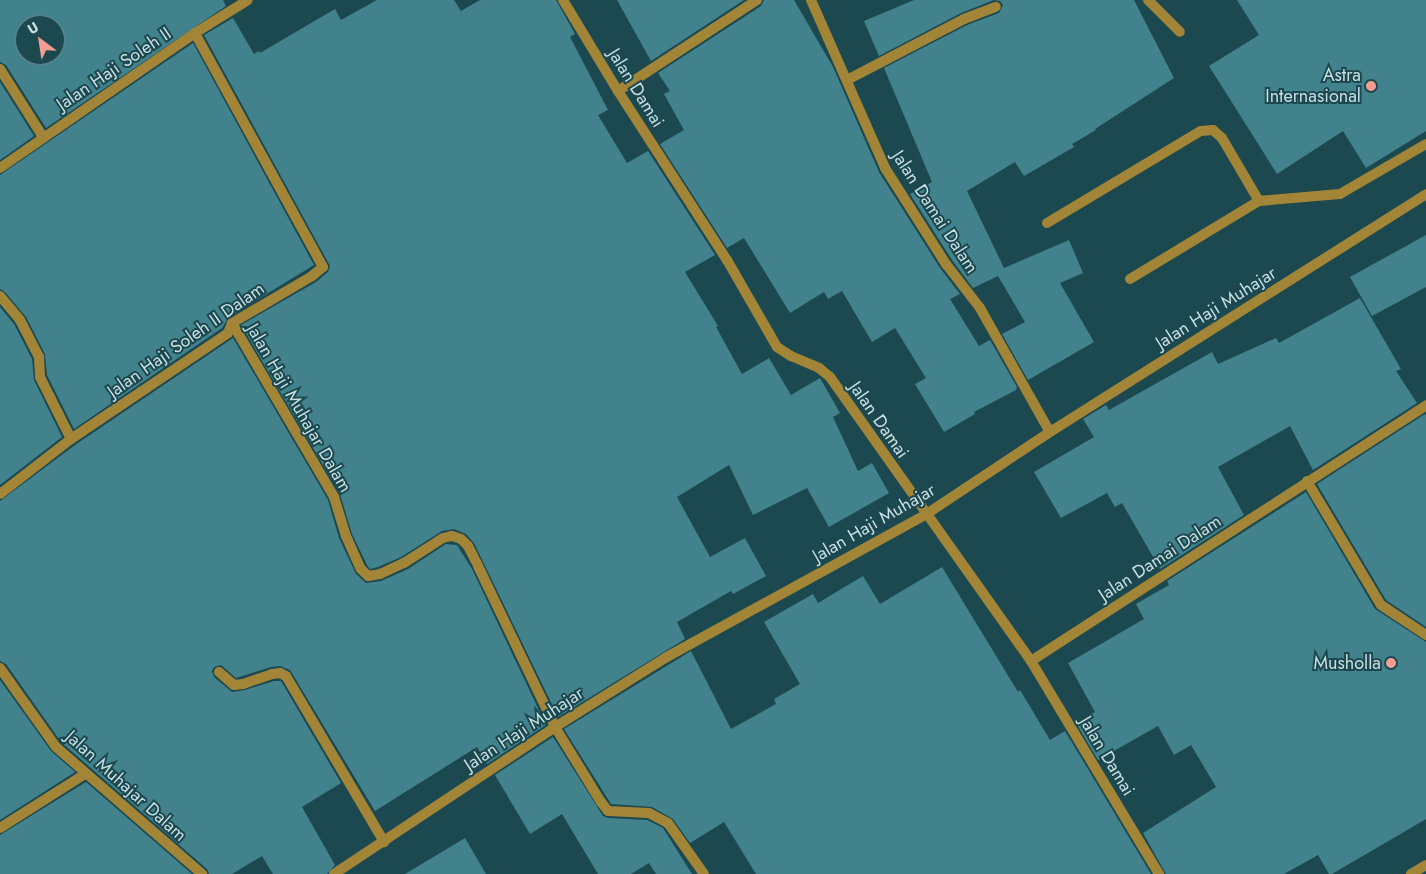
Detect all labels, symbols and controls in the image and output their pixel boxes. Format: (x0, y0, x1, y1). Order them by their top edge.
north arrow (15, 15, 65, 65)
text: U (23, 17, 42, 39)
street label: Jalan Haji Soleh II (53, 23, 175, 115)
street label: Jalan Damai (603, 45, 669, 131)
place label: Astra Internasional (1265, 65, 1361, 108)
marker: Astra Internasional (1365, 80, 1377, 92)
street label: Jalan Damai Dalam (887, 147, 983, 277)
street label: Jalan Haji Muhajar (1152, 262, 1280, 354)
street label: Jalan Haji Soleh II Dalam (103, 278, 269, 402)
street label: Jalan Haji Muhajar Dalam (242, 320, 356, 496)
street label: Jalan Damai (845, 377, 913, 463)
street label: Jalan Haji Muhajar (809, 479, 939, 567)
street label: Jalan Damai Dalam (1095, 510, 1225, 606)
place label: Musholla (1314, 652, 1381, 674)
marker: Musholla (1385, 657, 1397, 669)
street label: Jalan Haji Muhajar (460, 682, 588, 776)
street label: Jalan Damai (1075, 712, 1139, 800)
street label: Jalan Muhajar Dalam (61, 726, 191, 846)

